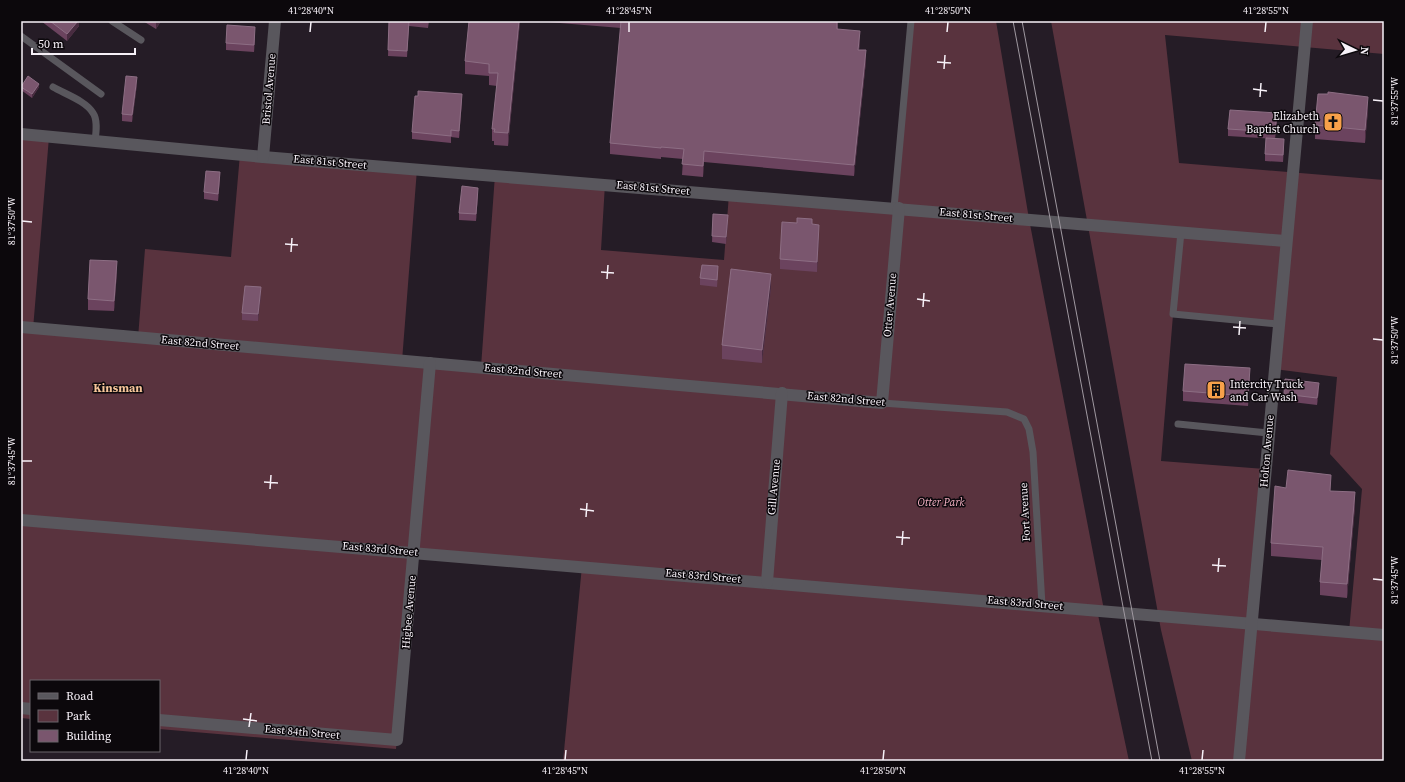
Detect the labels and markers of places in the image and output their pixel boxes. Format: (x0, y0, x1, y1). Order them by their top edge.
place label: Elizabeth Baptist Church (1246, 109, 1319, 137)
church icon: Elizabeth Baptist Church (1322, 111, 1344, 133)
place label: Intercity Truck and Car Wash (1230, 377, 1304, 405)
building icon: Intercity Truck and Car Wash (1205, 379, 1227, 401)

